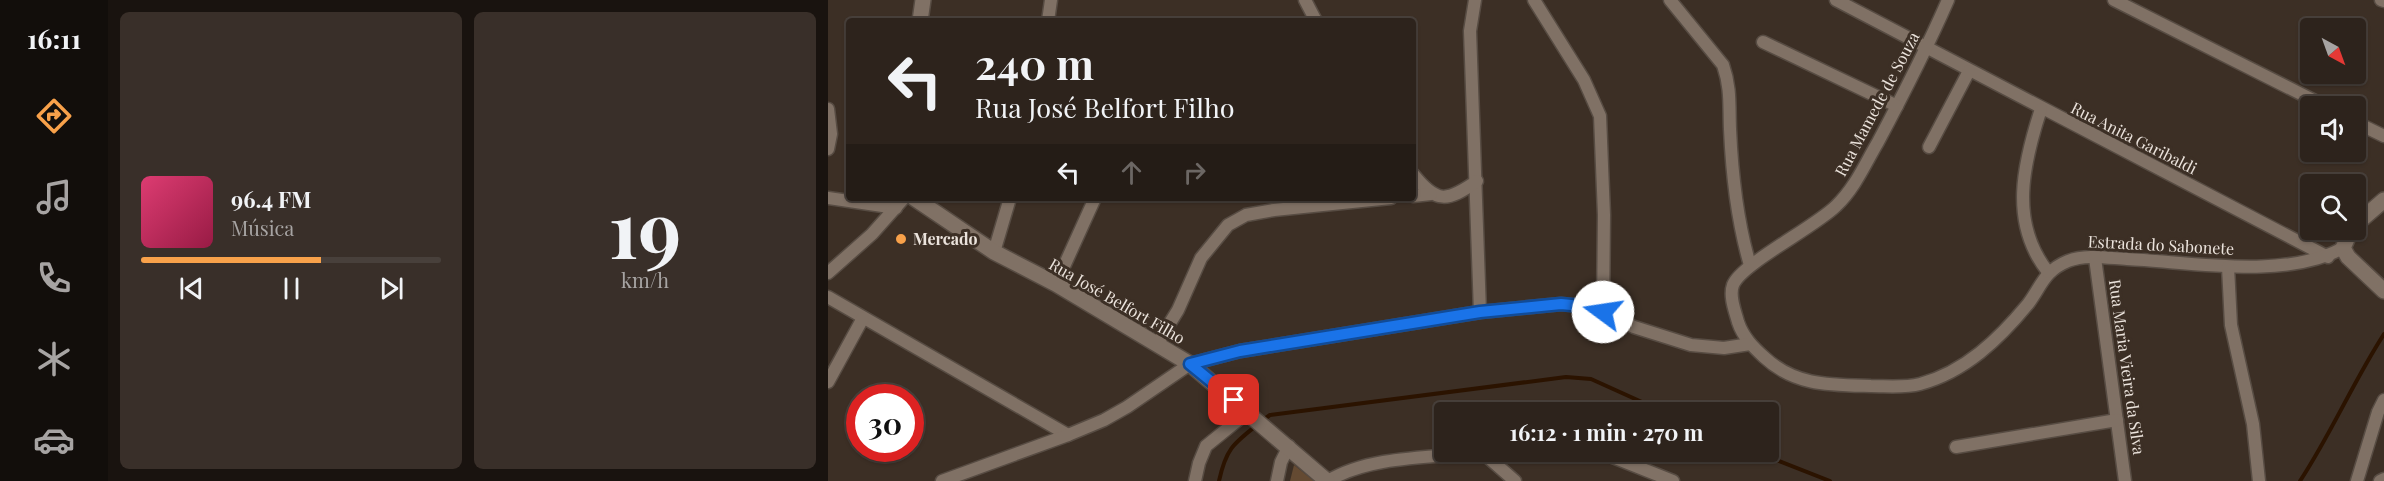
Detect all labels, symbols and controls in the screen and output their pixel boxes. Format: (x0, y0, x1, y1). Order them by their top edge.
north arrow (2300, 18, 2366, 84)
map controls (2300, 18, 2366, 240)
text: 16:11 (27, 20, 81, 56)
street label: Rua Mamede de Souza (1830, 28, 1924, 180)
text: 240 m (975, 35, 1094, 91)
icon: left (876, 42, 954, 120)
text: Rua José Belfort Filho (975, 89, 1235, 125)
icon: directions (33, 95, 75, 137)
button: sound (2300, 96, 2366, 162)
street label: Rua Anita Garibaldi (2068, 97, 2201, 179)
icon: left (1052, 156, 1085, 189)
icon: ahead (1115, 156, 1148, 189)
icon: right (1178, 156, 1211, 189)
button: search (2300, 174, 2366, 240)
text: 19 (608, 175, 682, 279)
icon: music (33, 176, 75, 218)
text: 96.4 FM (231, 184, 311, 214)
text: Música (231, 214, 294, 241)
place label: Mercado (913, 228, 978, 249)
street label: Estrada do Sabonete (2087, 230, 2235, 259)
marker: Mercado (894, 232, 908, 246)
street label: Rua José Belfort Filho (1045, 253, 1189, 348)
icon: phone (33, 257, 75, 299)
text: km/h (621, 266, 669, 293)
icon: previous (175, 272, 208, 305)
icon: pause (275, 272, 308, 305)
icon: next (375, 272, 408, 305)
street label: Rua Maria Vieira da Silva (2105, 278, 2150, 456)
position arrow (1571, 280, 1635, 344)
icon: climate (33, 338, 75, 380)
pin (1208, 374, 1259, 425)
icon: arrive (1217, 383, 1250, 416)
speed limit sign: 30 (846, 384, 924, 462)
text: 16:12 · 1 min · 270 m (1509, 417, 1704, 447)
icon: car (33, 419, 75, 461)

